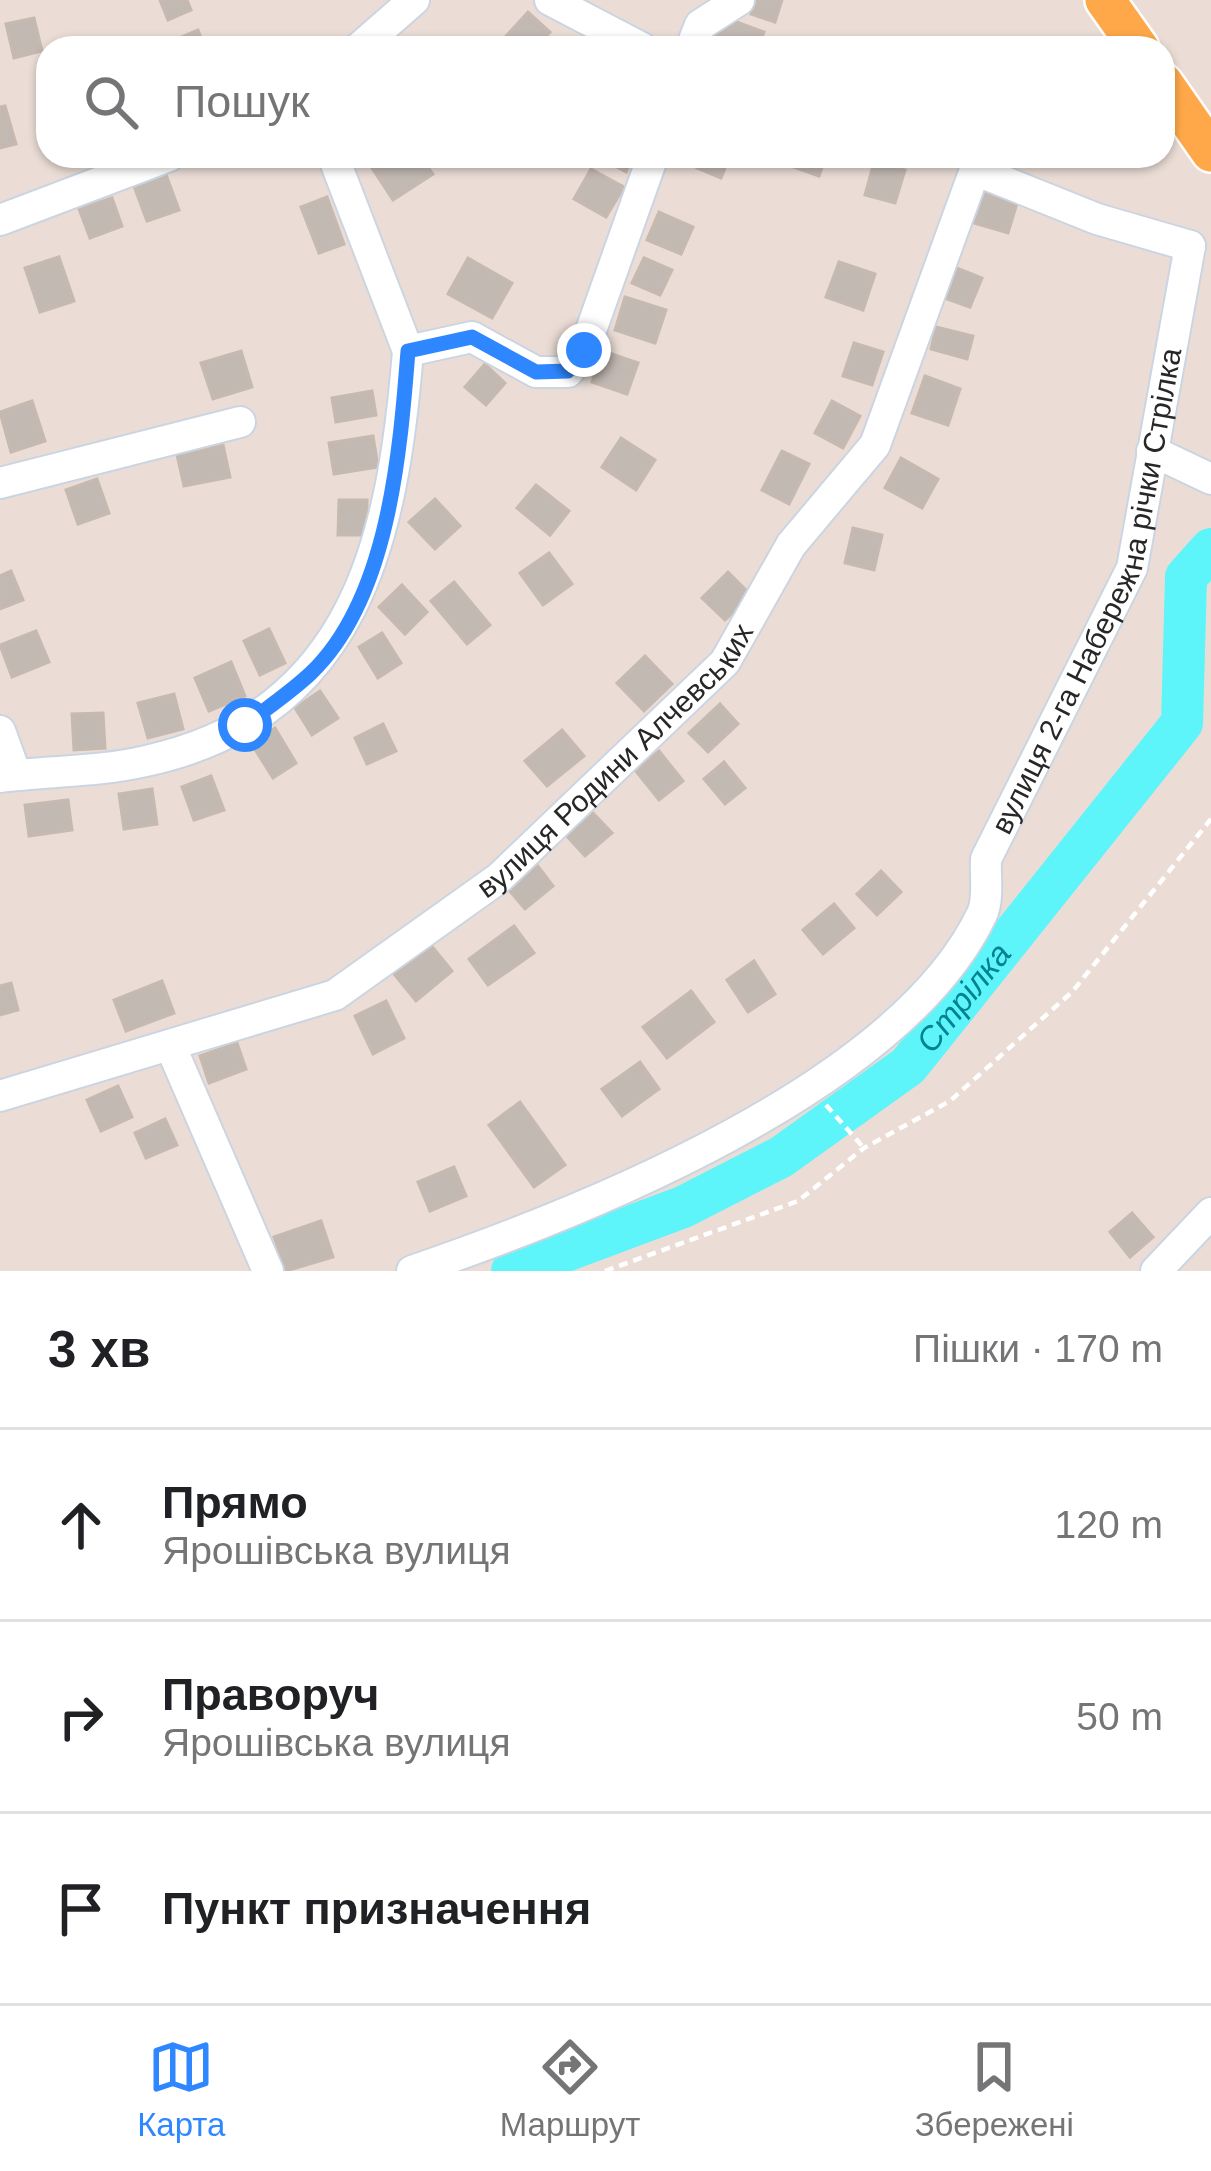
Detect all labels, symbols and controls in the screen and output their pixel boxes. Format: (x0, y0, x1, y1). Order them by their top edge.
search box (36, 36, 1175, 168)
icon: search (78, 69, 144, 135)
text: Пошук (174, 76, 310, 127)
route end (557, 323, 611, 377)
street label: вулиця 2-га Набережна річки Стрілка (985, 345, 1187, 839)
street label: вулиця Родини Алчевських (471, 618, 759, 904)
route start (218, 698, 272, 752)
water label: Стрілка (909, 935, 1018, 1059)
text: 3 хв (48, 1321, 150, 1378)
text: Пішки · 170 m (913, 1327, 1163, 1370)
text: Прямо (162, 1477, 308, 1528)
icon: ahead (48, 1492, 114, 1558)
text: 120 m (1055, 1503, 1163, 1546)
text: Ярошівська вулиця (162, 1529, 511, 1572)
text: Праворуч (162, 1669, 379, 1720)
icon: right (48, 1684, 114, 1750)
text: 50 m (1076, 1695, 1163, 1738)
text: Ярошівська вулиця (162, 1721, 511, 1764)
icon: arrive (48, 1876, 114, 1942)
text: Пункт призначення (162, 1883, 591, 1934)
tab: Карта (137, 2034, 225, 2144)
tab: Маршрут (500, 2034, 640, 2144)
tab: Збережені (915, 2034, 1074, 2144)

